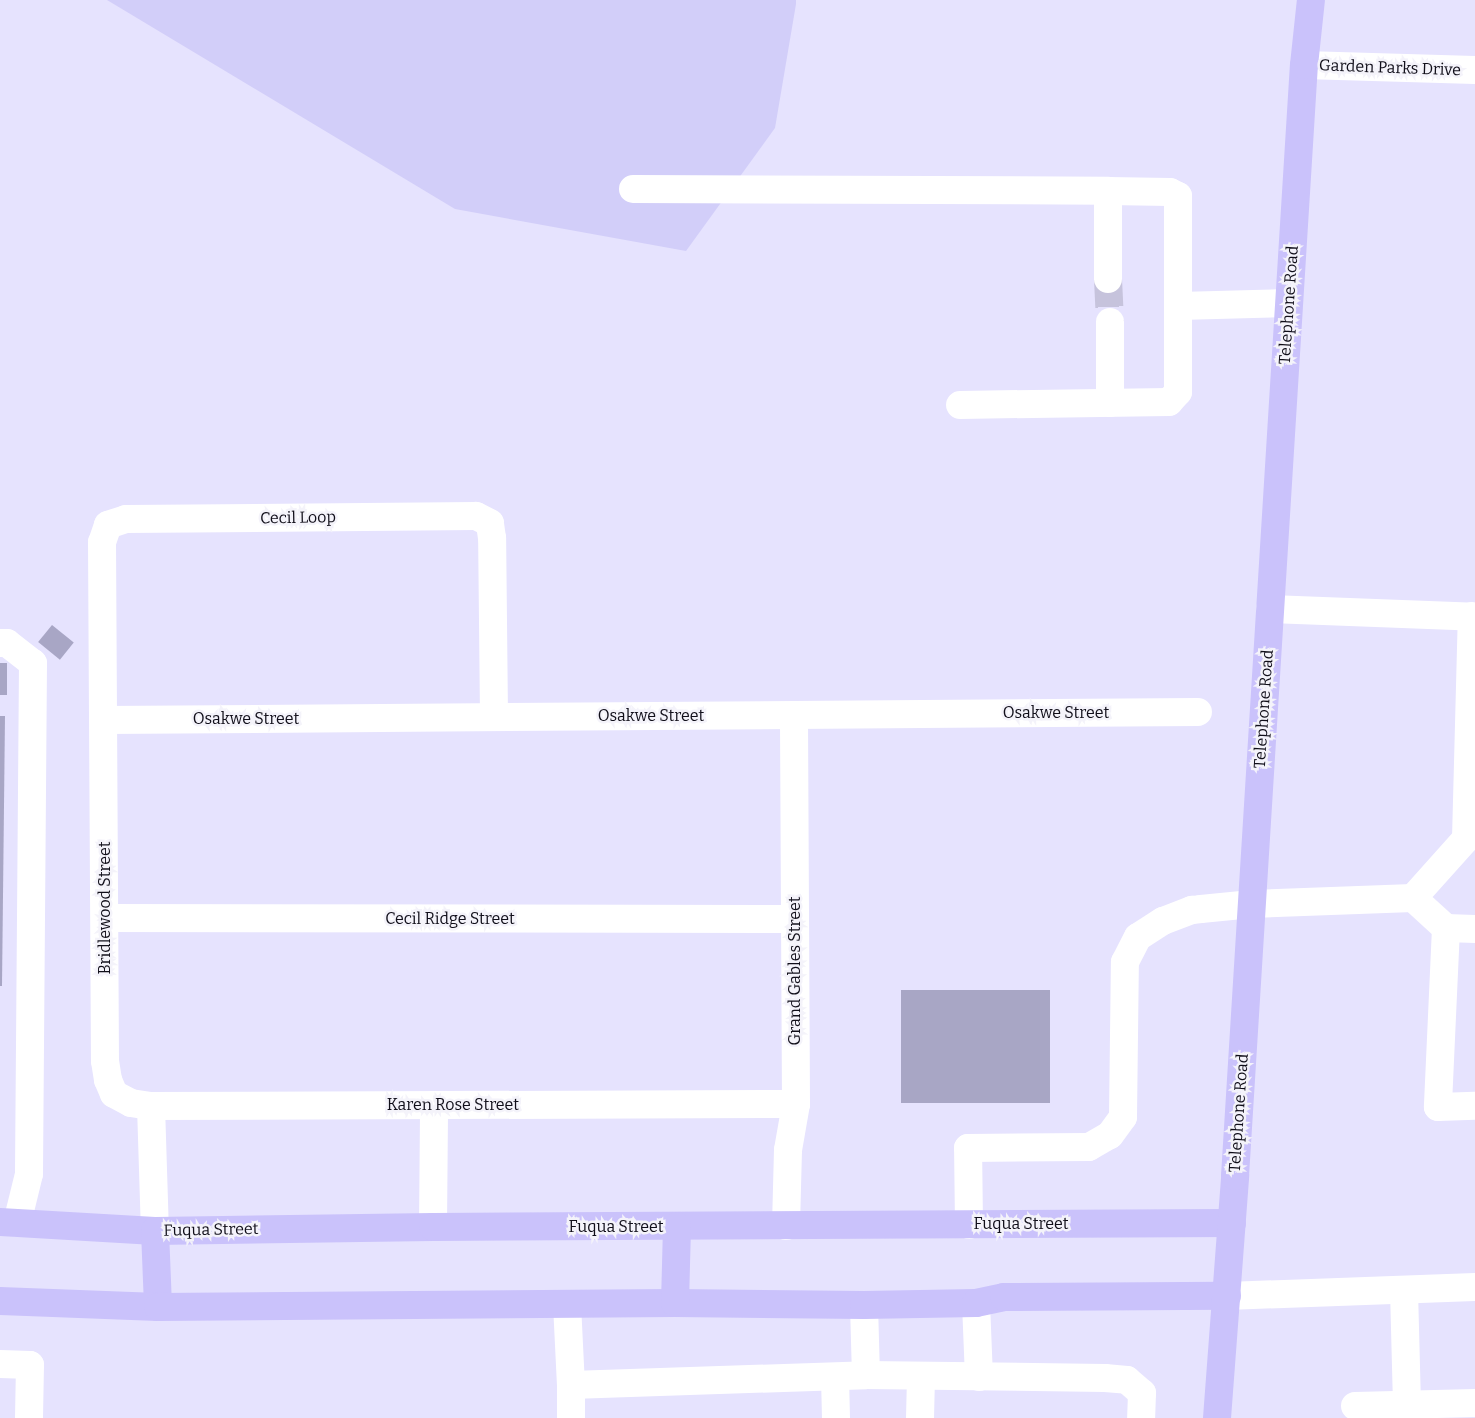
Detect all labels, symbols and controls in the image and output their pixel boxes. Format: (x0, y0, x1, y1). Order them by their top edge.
street label: Garden Parks Drive (1319, 56, 1461, 80)
street label: Telephone Road (1275, 245, 1303, 365)
street label: Cecil Loop (260, 508, 336, 528)
street label: Telephone Road (1250, 649, 1278, 769)
street label: Osakwe Street (1003, 703, 1109, 723)
street label: Osakwe Street (598, 706, 704, 726)
street label: Osakwe Street (193, 709, 299, 729)
street label: Bridlewood Street (95, 842, 115, 974)
street label: Grand Gables Street (785, 897, 805, 1045)
street label: Cecil Ridge Street (385, 909, 515, 929)
street label: Telephone Road (1225, 1053, 1253, 1173)
street label: Karen Rose Street (387, 1095, 519, 1115)
street label: Fuqua Street (973, 1214, 1069, 1234)
street label: Fuqua Street (568, 1217, 664, 1237)
street label: Fuqua Street (163, 1220, 259, 1240)

